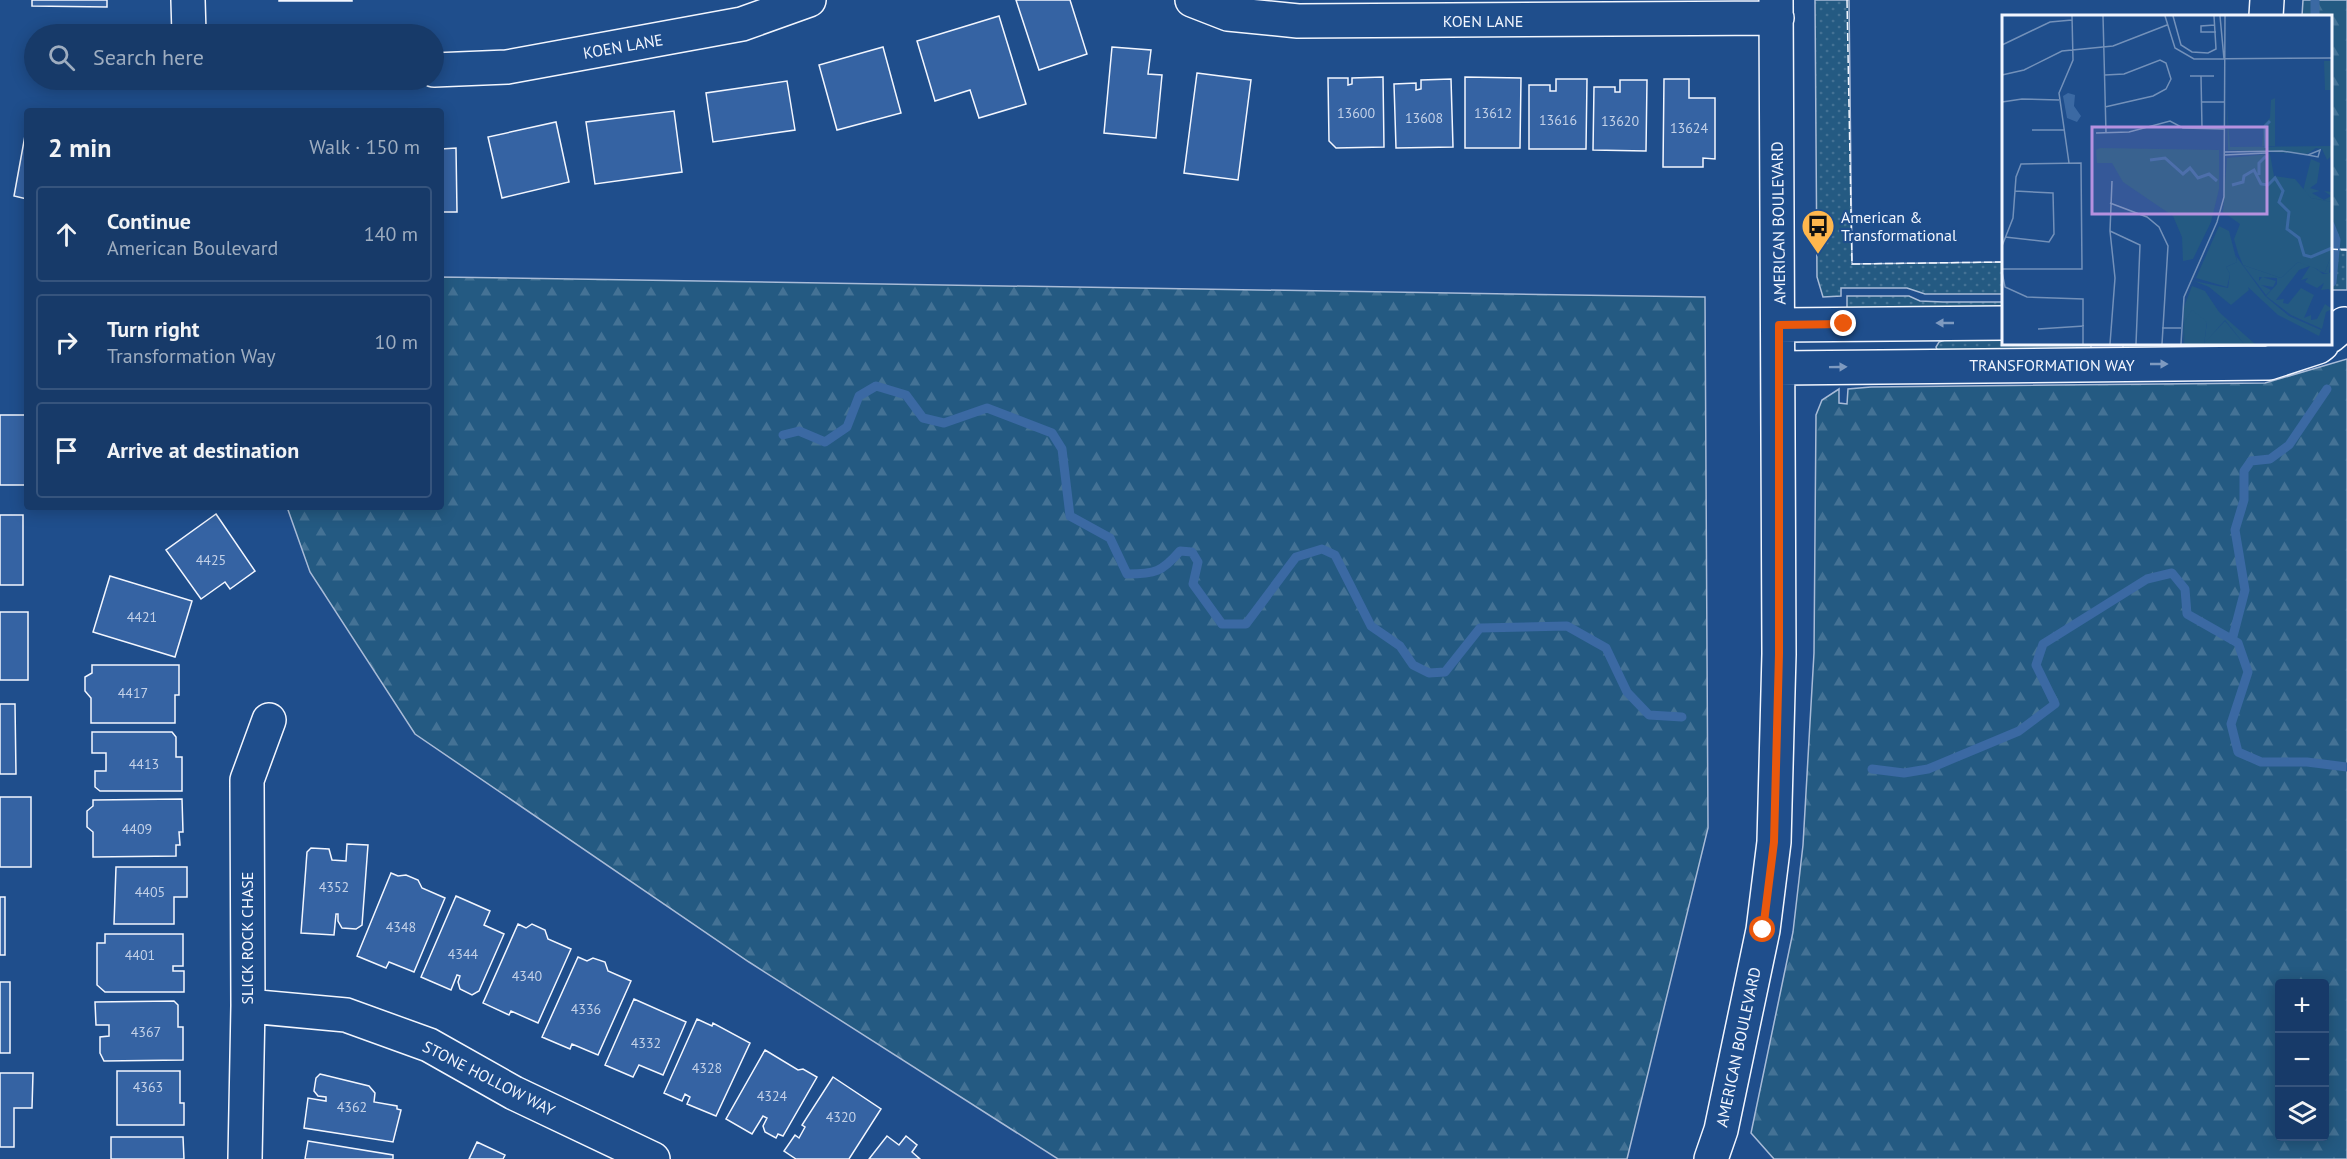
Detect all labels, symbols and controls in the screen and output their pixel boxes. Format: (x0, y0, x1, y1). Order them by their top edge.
street label: KOEN LANE (1443, 11, 1523, 31)
inset map (2002, 15, 2332, 345)
search box (24, 24, 444, 90)
street label: KOEN LANE (582, 29, 664, 63)
icon: search (45, 41, 78, 74)
text: Search here (93, 43, 204, 71)
house number: 13600 (1337, 104, 1375, 122)
house number: 13612 (1474, 104, 1512, 122)
house number: 13608 (1405, 109, 1443, 127)
house number: 13616 (1539, 111, 1577, 129)
house number: 13620 (1601, 112, 1639, 130)
house number: 13624 (1670, 119, 1708, 137)
text: 2 min (48, 131, 111, 164)
text: Walk · 150 m (309, 134, 420, 160)
street label: AMERICAN BOULEVARD (1767, 141, 1789, 305)
text: Continue (107, 207, 191, 235)
place label: American & Transformational (1841, 207, 1957, 245)
bus stop icon: American & Transformational (1800, 208, 1836, 255)
icon: ahead (50, 218, 83, 251)
text: 140 m (364, 221, 418, 247)
text: American Boulevard (107, 235, 278, 261)
route end (1830, 310, 1856, 336)
text: Turn right (107, 315, 199, 343)
one-way arrow (1936, 318, 1955, 328)
icon: right (50, 326, 83, 359)
text: 10 m (375, 329, 418, 355)
text: Transformation Way (107, 343, 276, 369)
street label: TRANSFORMATION WAY (1969, 355, 2135, 375)
one-way arrow (2149, 359, 2168, 369)
one-way arrow (1828, 362, 1847, 372)
icon: arrive (50, 434, 83, 467)
text: Arrive at destination (107, 436, 299, 464)
house number: 4425 (196, 551, 226, 569)
house number: 4421 (127, 608, 157, 626)
house number: 4417 (118, 684, 148, 702)
house number: 4413 (129, 755, 159, 773)
house number: 4409 (122, 820, 152, 838)
street label: SLICK ROCK CHASE (237, 872, 257, 1004)
house number: 4352 (319, 878, 349, 896)
house number: 4405 (135, 883, 165, 901)
route start (1749, 916, 1775, 942)
house number: 4348 (386, 918, 416, 936)
house number: 4344 (448, 945, 479, 963)
house number: 4401 (125, 946, 155, 964)
street label: AMERICAN BOULEVARD (1711, 965, 1765, 1129)
house number: 4340 (512, 967, 543, 985)
map controls (2275, 979, 2329, 1141)
button: + (2275, 979, 2329, 1033)
house number: 4336 (571, 1000, 601, 1018)
house number: 4367 (131, 1023, 161, 1041)
button: − (2275, 1033, 2329, 1087)
house number: 4332 (631, 1034, 661, 1052)
street label: STONE HOLLOW WAY (420, 1036, 559, 1120)
house number: 4328 (692, 1059, 722, 1077)
house number: 4363 (133, 1078, 163, 1096)
house number: 4324 (757, 1087, 788, 1105)
button: layers (2275, 1087, 2329, 1141)
house number: 4362 (337, 1098, 367, 1116)
house number: 4320 (826, 1108, 857, 1126)

